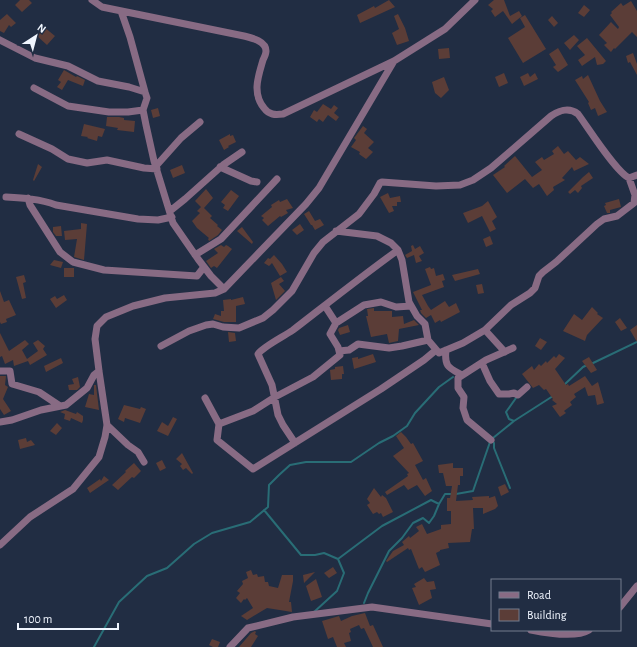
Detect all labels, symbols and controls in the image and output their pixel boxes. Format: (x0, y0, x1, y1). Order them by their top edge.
north arrow (16, 16, 56, 56)
text: N (35, 22, 48, 35)
legend (491, 579, 621, 631)
text: Road (527, 589, 551, 601)
scale bar (18, 605, 118, 631)
text: Building (527, 609, 567, 621)
text: 100 m (24, 613, 52, 625)

